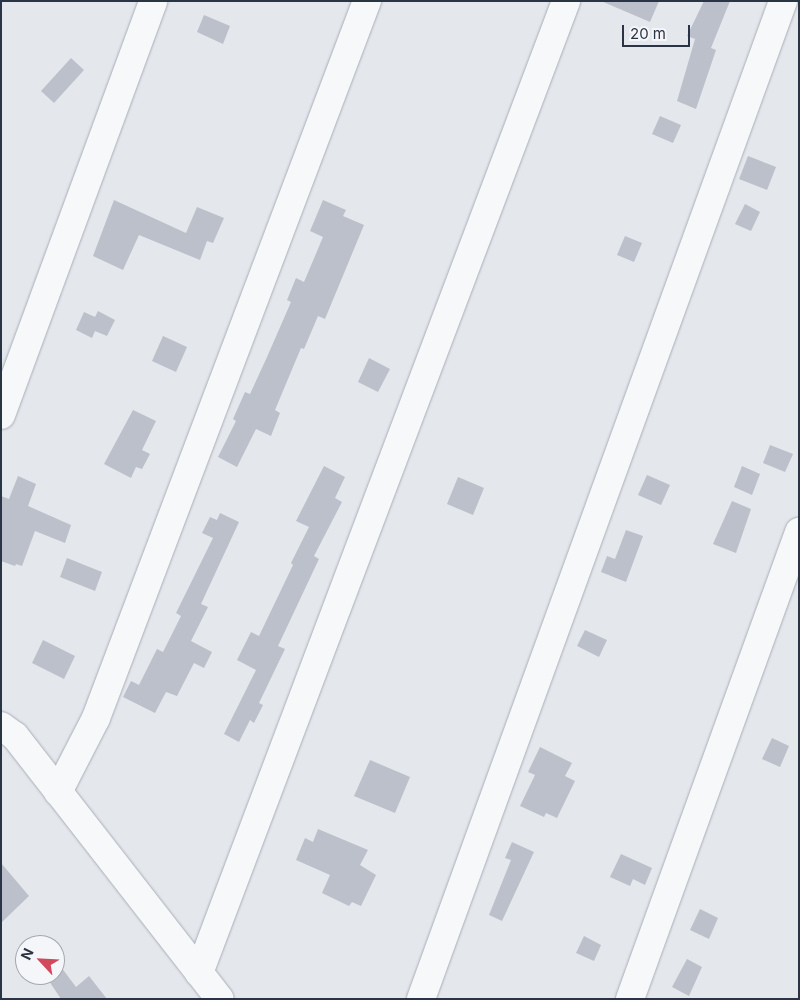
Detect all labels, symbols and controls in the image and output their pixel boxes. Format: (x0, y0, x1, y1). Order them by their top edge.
scale bar (625, 15, 692, 47)
text: 20 m (630, 24, 666, 43)
north arrow (15, 935, 65, 985)
text: N (17, 945, 37, 962)

